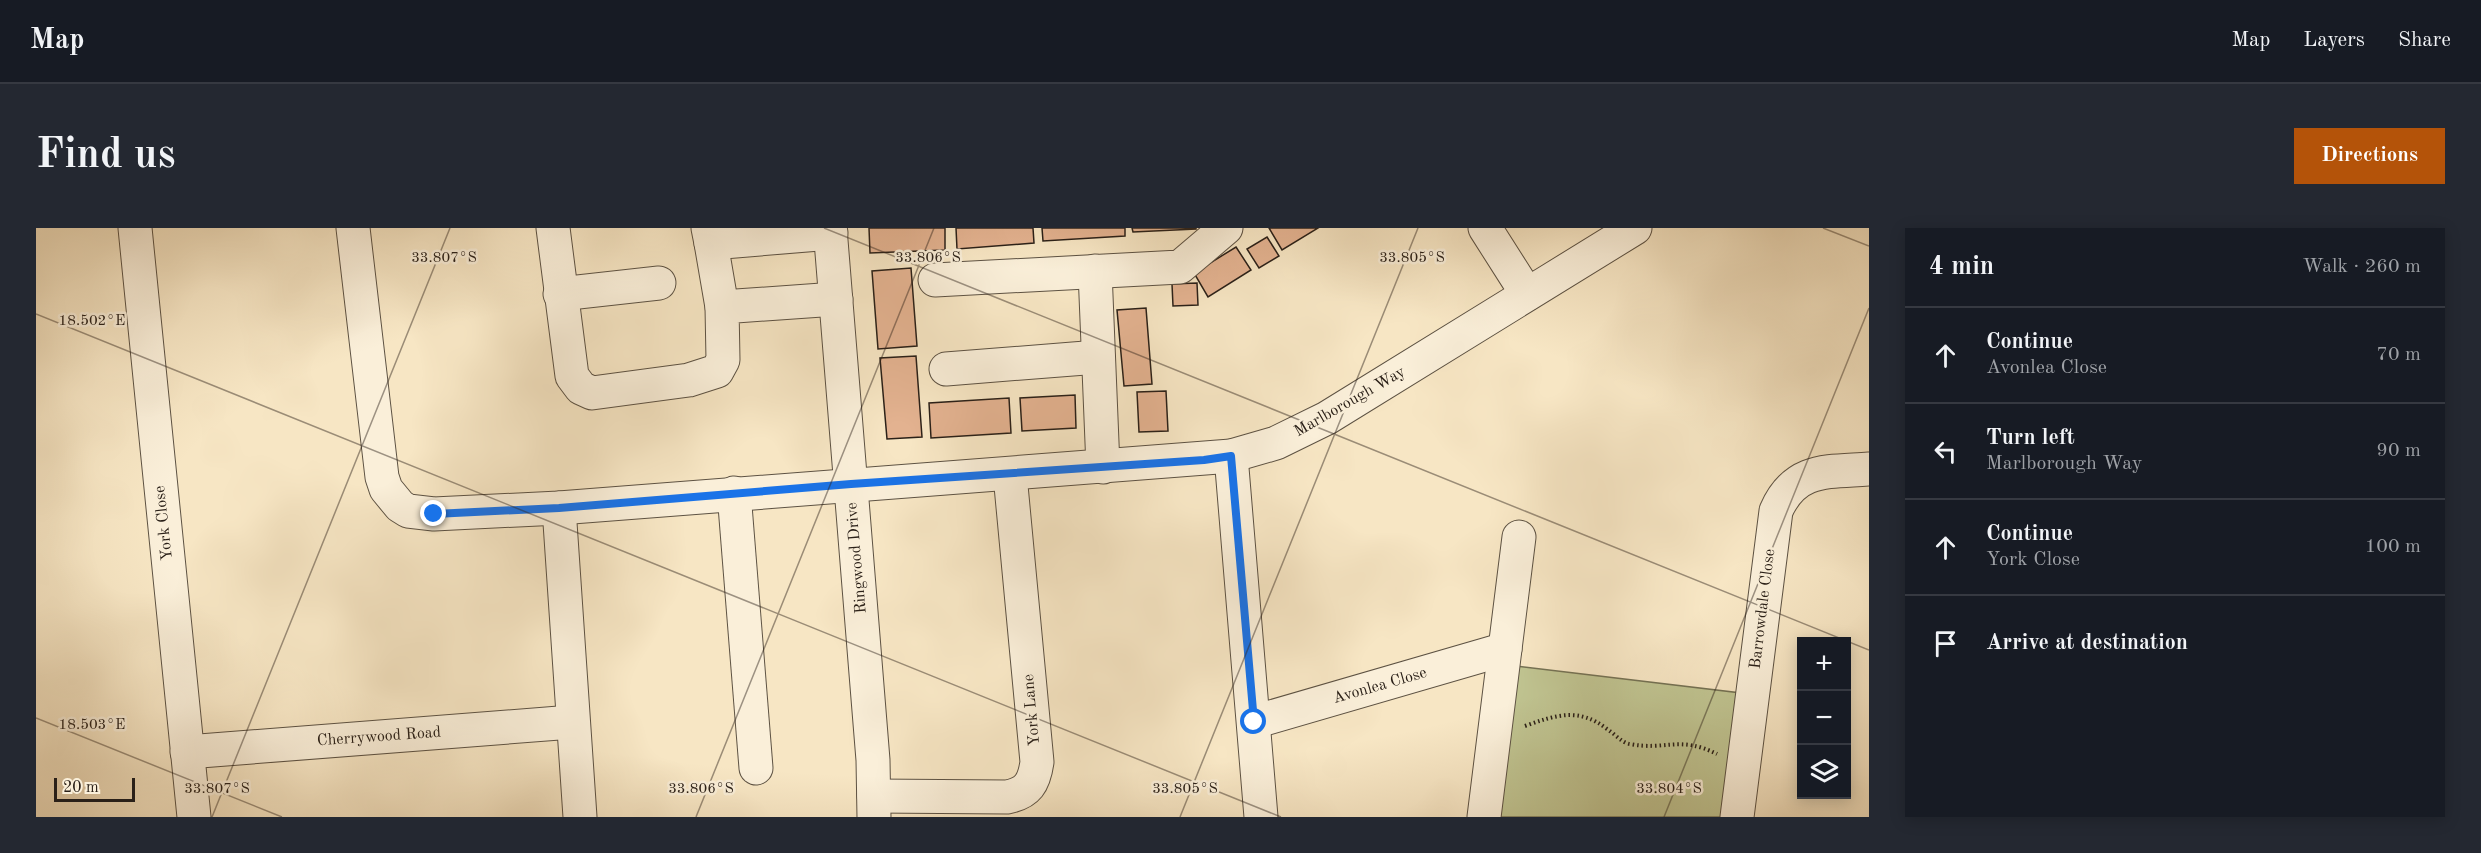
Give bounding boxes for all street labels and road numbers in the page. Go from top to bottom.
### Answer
street label: Marlborough Way [1292,364,1409,440]
street label: York Close [152,485,176,561]
street label: Ringwood Drive [844,502,870,614]
street label: Barrowdale Close [1748,548,1778,670]
street label: Avonlea Close [1331,665,1429,707]
street label: York Lane [1021,673,1043,747]
street label: Cherrywood Road [316,725,442,749]

